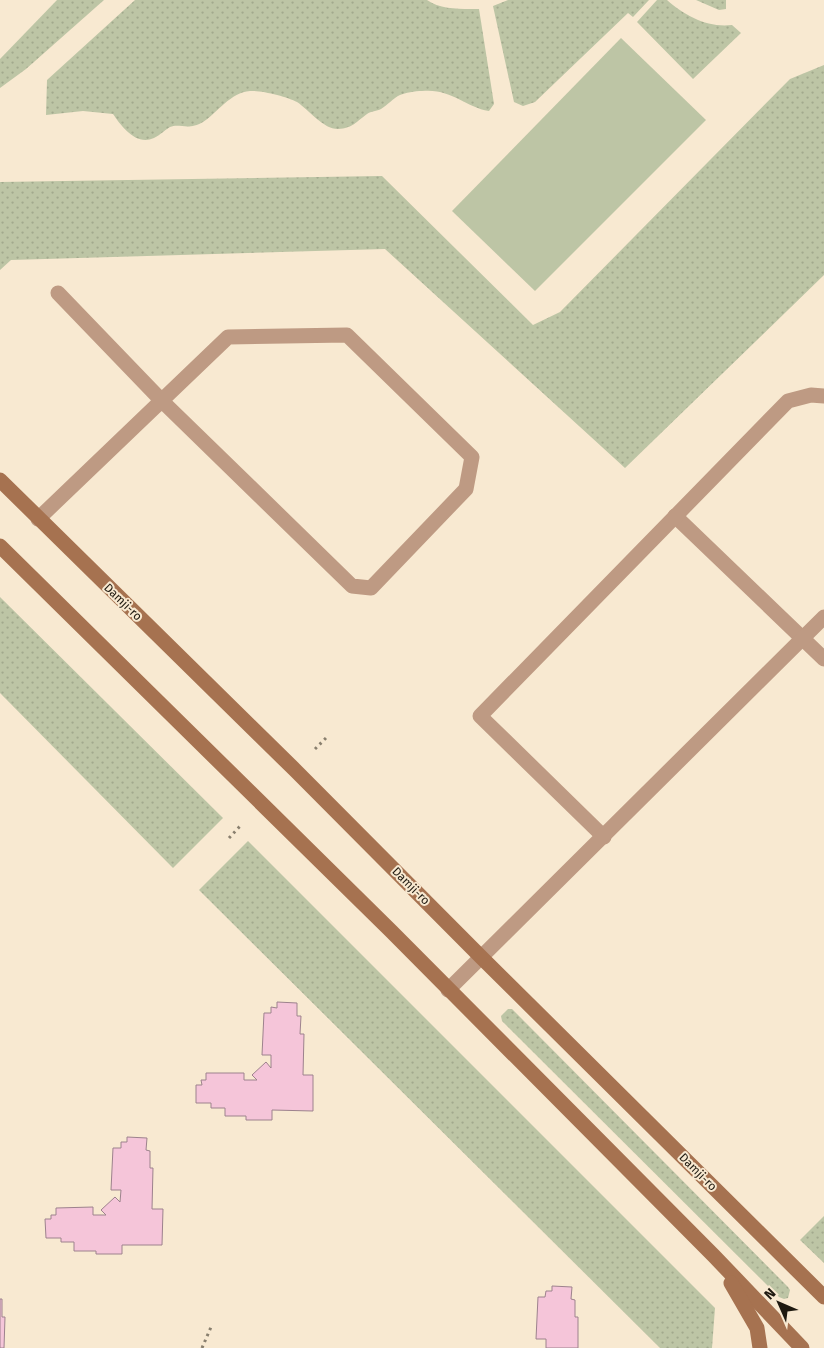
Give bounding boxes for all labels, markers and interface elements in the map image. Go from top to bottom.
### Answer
street label: Damji-ro [101,581,145,623]
street label: Damji-ro [389,864,433,908]
street label: Damji-ro [676,1150,720,1194]
north arrow [754,1278,804,1328]
text: N [761,1285,779,1303]

